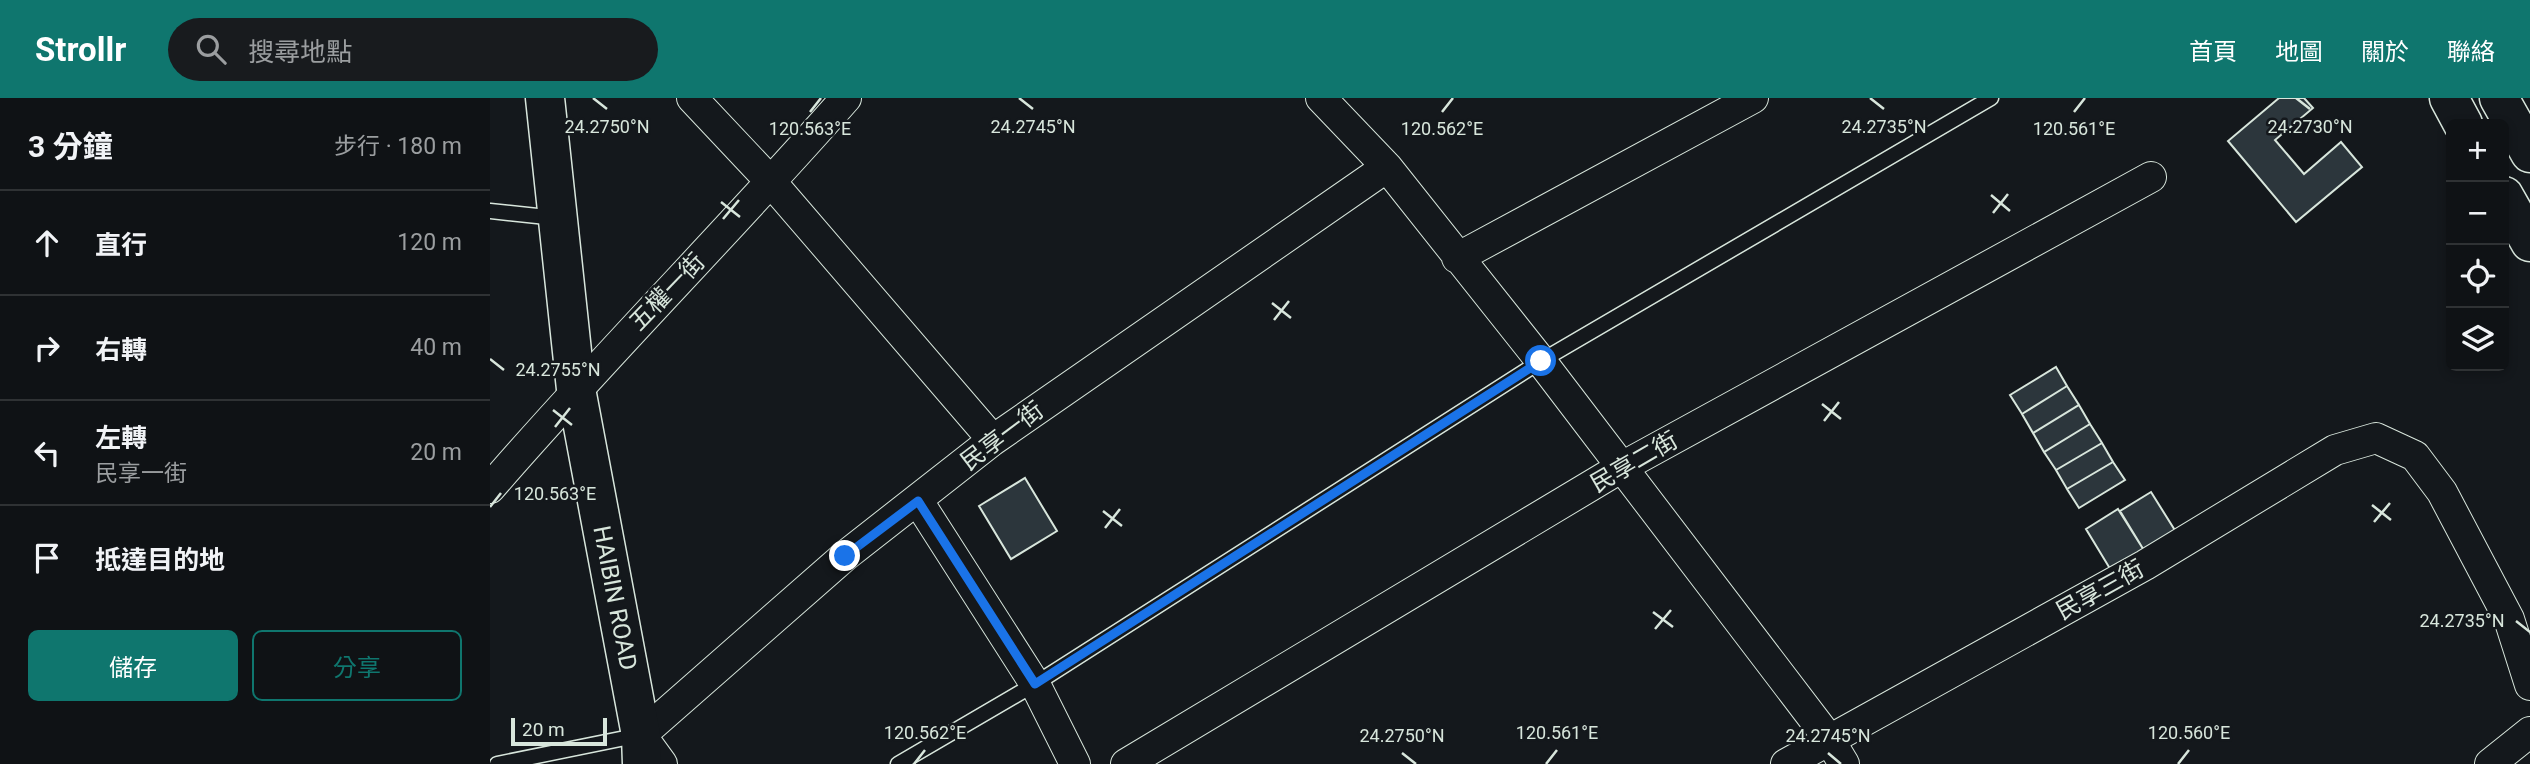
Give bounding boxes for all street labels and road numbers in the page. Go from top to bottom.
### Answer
street label: 五權一街 [624,248,710,336]
street label: 民享一街 [955,396,1049,476]
street label: 民享二街 [1585,426,1683,498]
street label: HAIBIN ROAD [587,523,643,673]
street label: 民享三街 [2051,554,2149,626]

